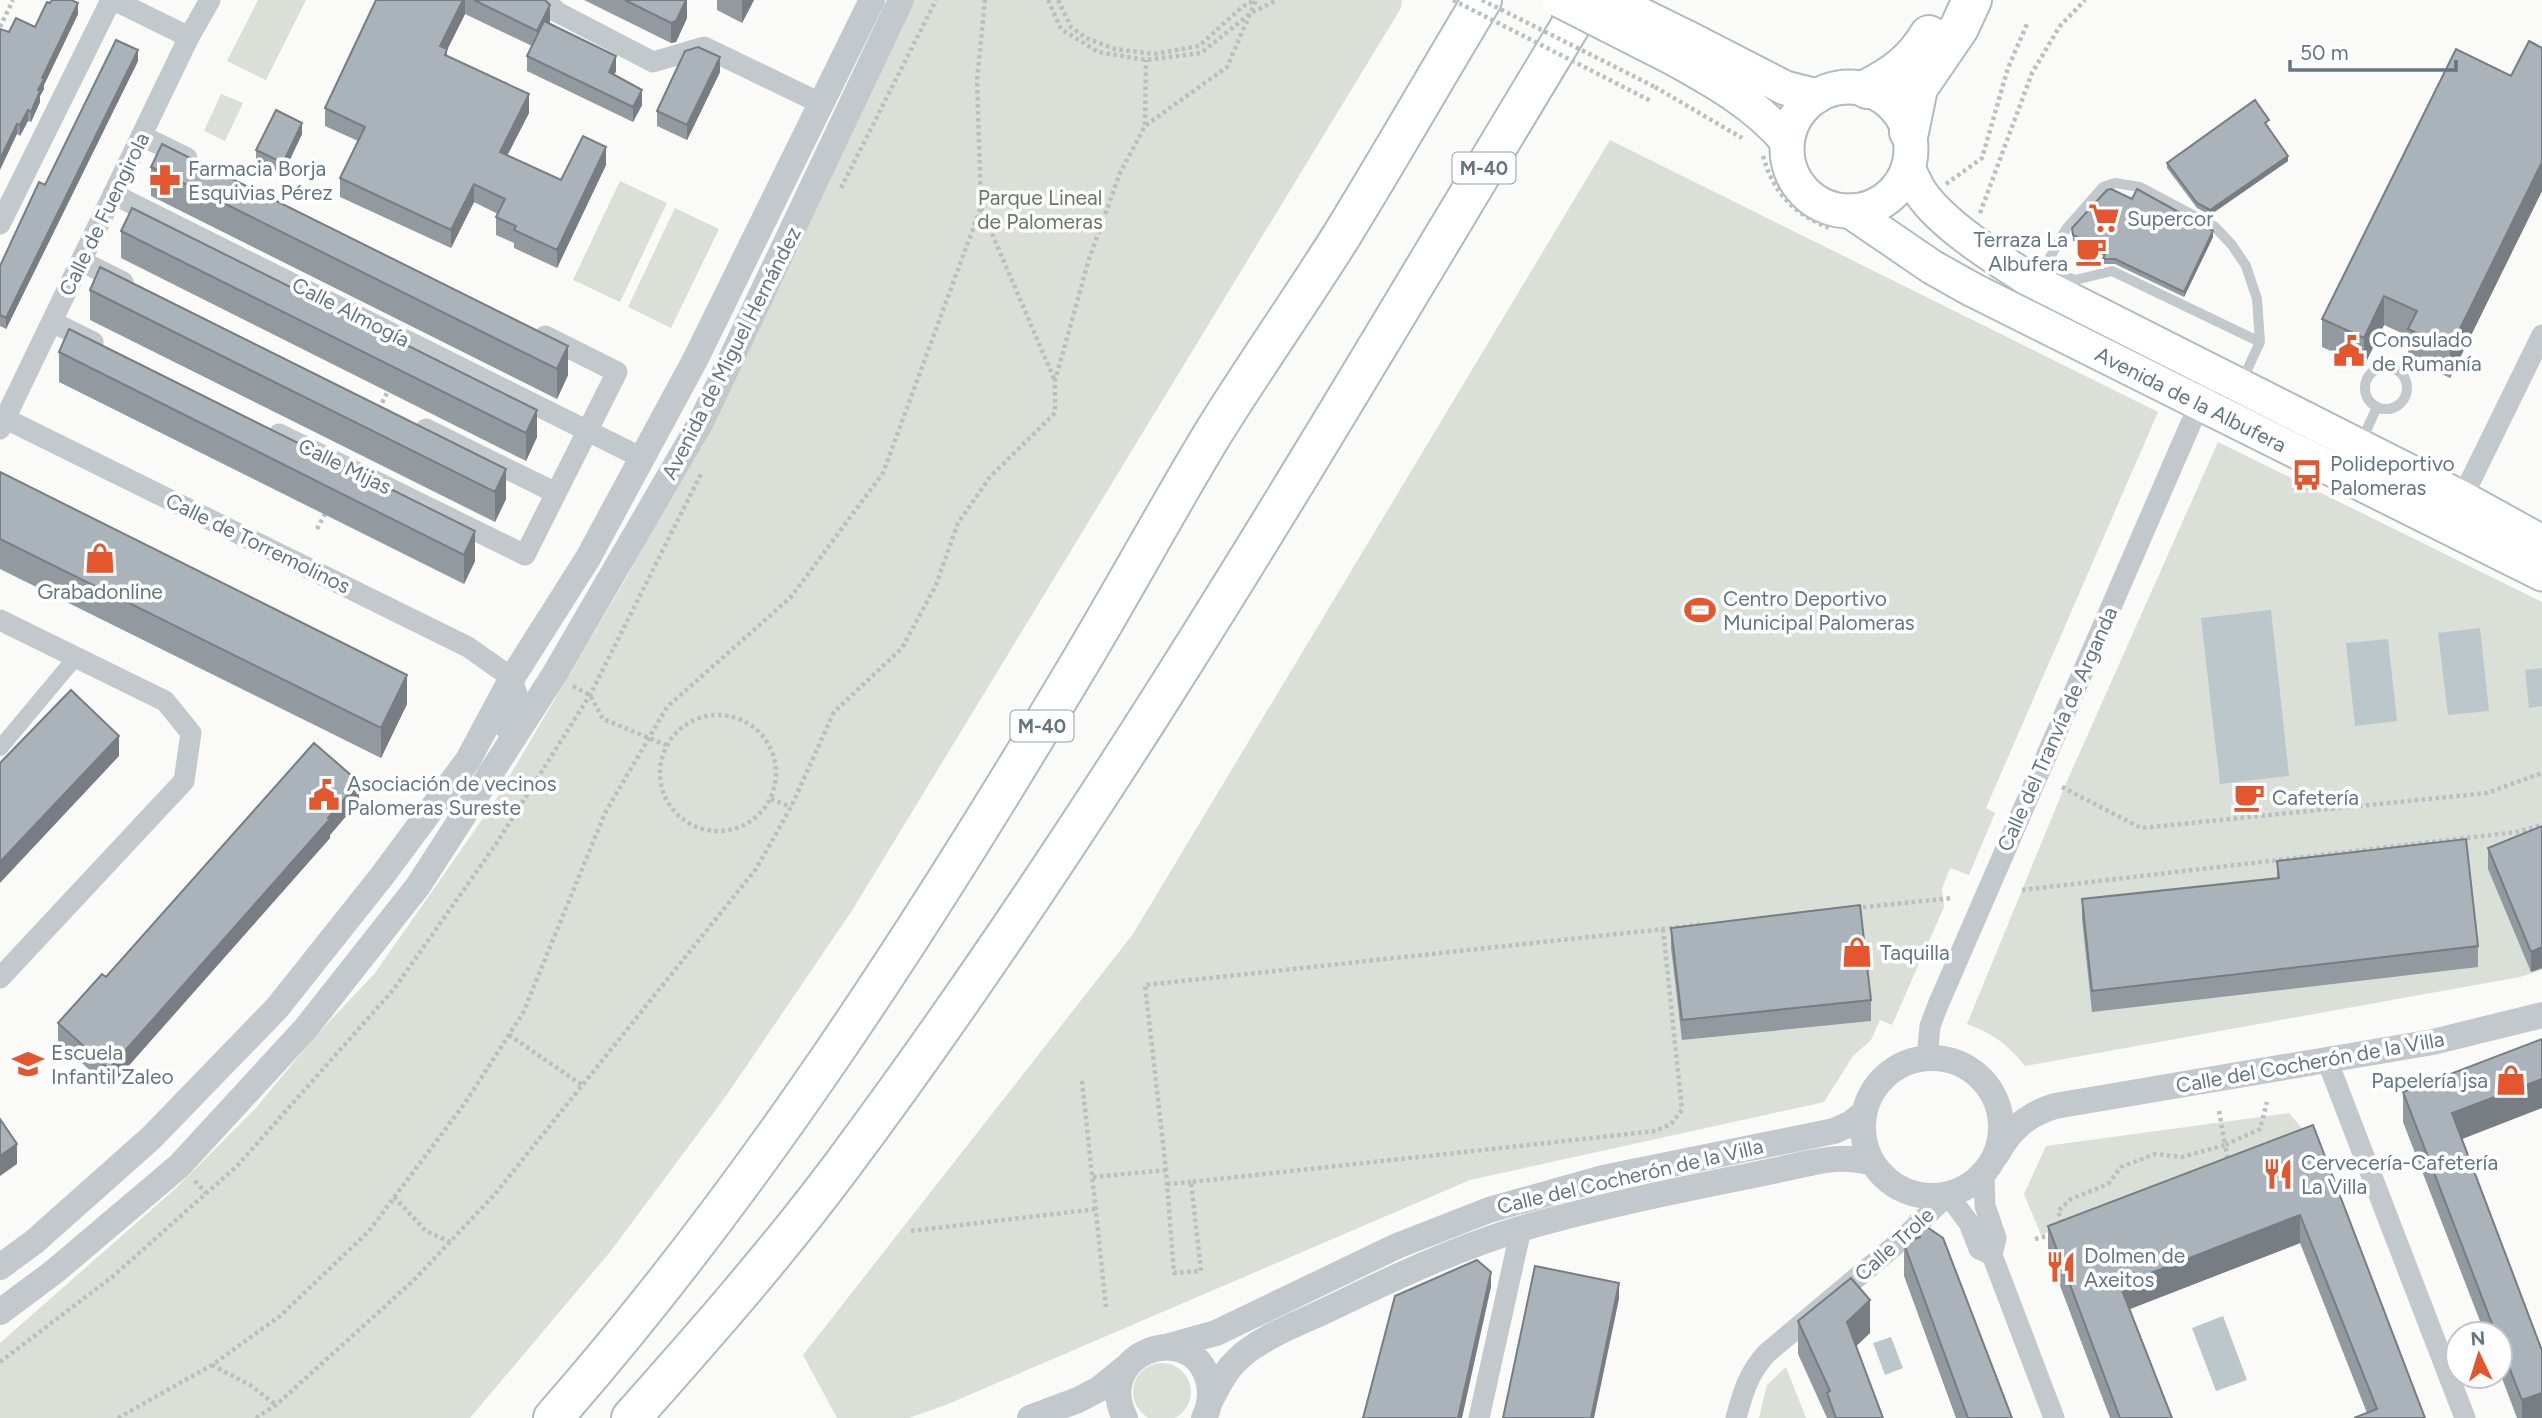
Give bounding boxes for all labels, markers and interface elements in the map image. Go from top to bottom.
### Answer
scale bar [2290,28,2456,72]
text: 50 m [2300,40,2349,65]
street label: Calle de Fuengirola [54,128,154,300]
road number: M-40 [1452,152,1516,184]
place label: Farmacia Borja Esquivias Pérez [188,156,333,205]
pharmacy icon: Farmacia Borja Esquivias Pérez [148,163,182,197]
park label: Parque Lineal de Palomeras [977,185,1103,234]
supermarket icon: Supercor [2087,201,2121,235]
place label: Supercor [2127,206,2213,231]
street label: Avenida de Miguel Hernández [656,222,806,484]
place label: Terraza La Albufera [1973,227,2068,276]
cafe icon: Terraza La Albufera [2074,234,2108,268]
street label: Calle Almogía [288,272,414,352]
place label: Consulado de Rumanía [2372,327,2482,376]
public building icon: Consulado de Rumanía [2332,334,2366,368]
street label: Avenida de la Albufera [2091,341,2291,457]
street label: Calle Mijas [294,433,396,499]
place label: Polideportivo Palomeras [2330,451,2455,500]
bus stop icon: Polideportivo Palomeras [2290,458,2324,492]
street label: Calle de Torremolinos [162,487,354,599]
shop icon: Grabadonline [83,541,117,575]
place label: Grabadonline [37,579,163,604]
place label: Centro Deportivo Municipal Palomeras [1723,586,1915,635]
sports icon: Centro Deportivo Municipal Palomeras [1683,593,1717,627]
street label: Calle del Tranvía de Arganda [1992,603,2122,855]
road number: M-40 [1010,710,1074,741]
place label: Asociación de vecinos Palomeras Sureste [347,771,556,820]
public building icon: Asociación de vecinos Palomeras Sureste [307,778,341,812]
cafe icon: Cafetería [2232,780,2266,814]
place label: Cafetería [2272,785,2359,810]
shop icon: Taquilla [1840,935,1874,969]
place label: Taquilla [1880,940,1950,965]
street label: Calle del Cocherón de la Villa [2174,1026,2446,1098]
place label: Escuela Infantil Zaleo [51,1040,174,1089]
school or university icon: Escuela Infantil Zaleo [11,1047,45,1081]
shop icon: Papelería jsa [2494,1063,2528,1097]
place label: Papelería jsa [2371,1068,2488,1093]
street label: Calle del Cocherón de la Villa [1495,1133,1765,1219]
place label: Cervecería-Cafetería La Villa [2301,1150,2498,1199]
restaurant icon: Cervecería-Cafetería La Villa [2261,1157,2295,1191]
street label: Calle Trole [1849,1202,1939,1286]
place label: Dolmen de Axeitos [2084,1243,2185,1292]
restaurant icon: Dolmen de Axeitos [2044,1250,2078,1284]
north arrow [2444,1320,2514,1390]
text: N [2470,1327,2486,1351]

